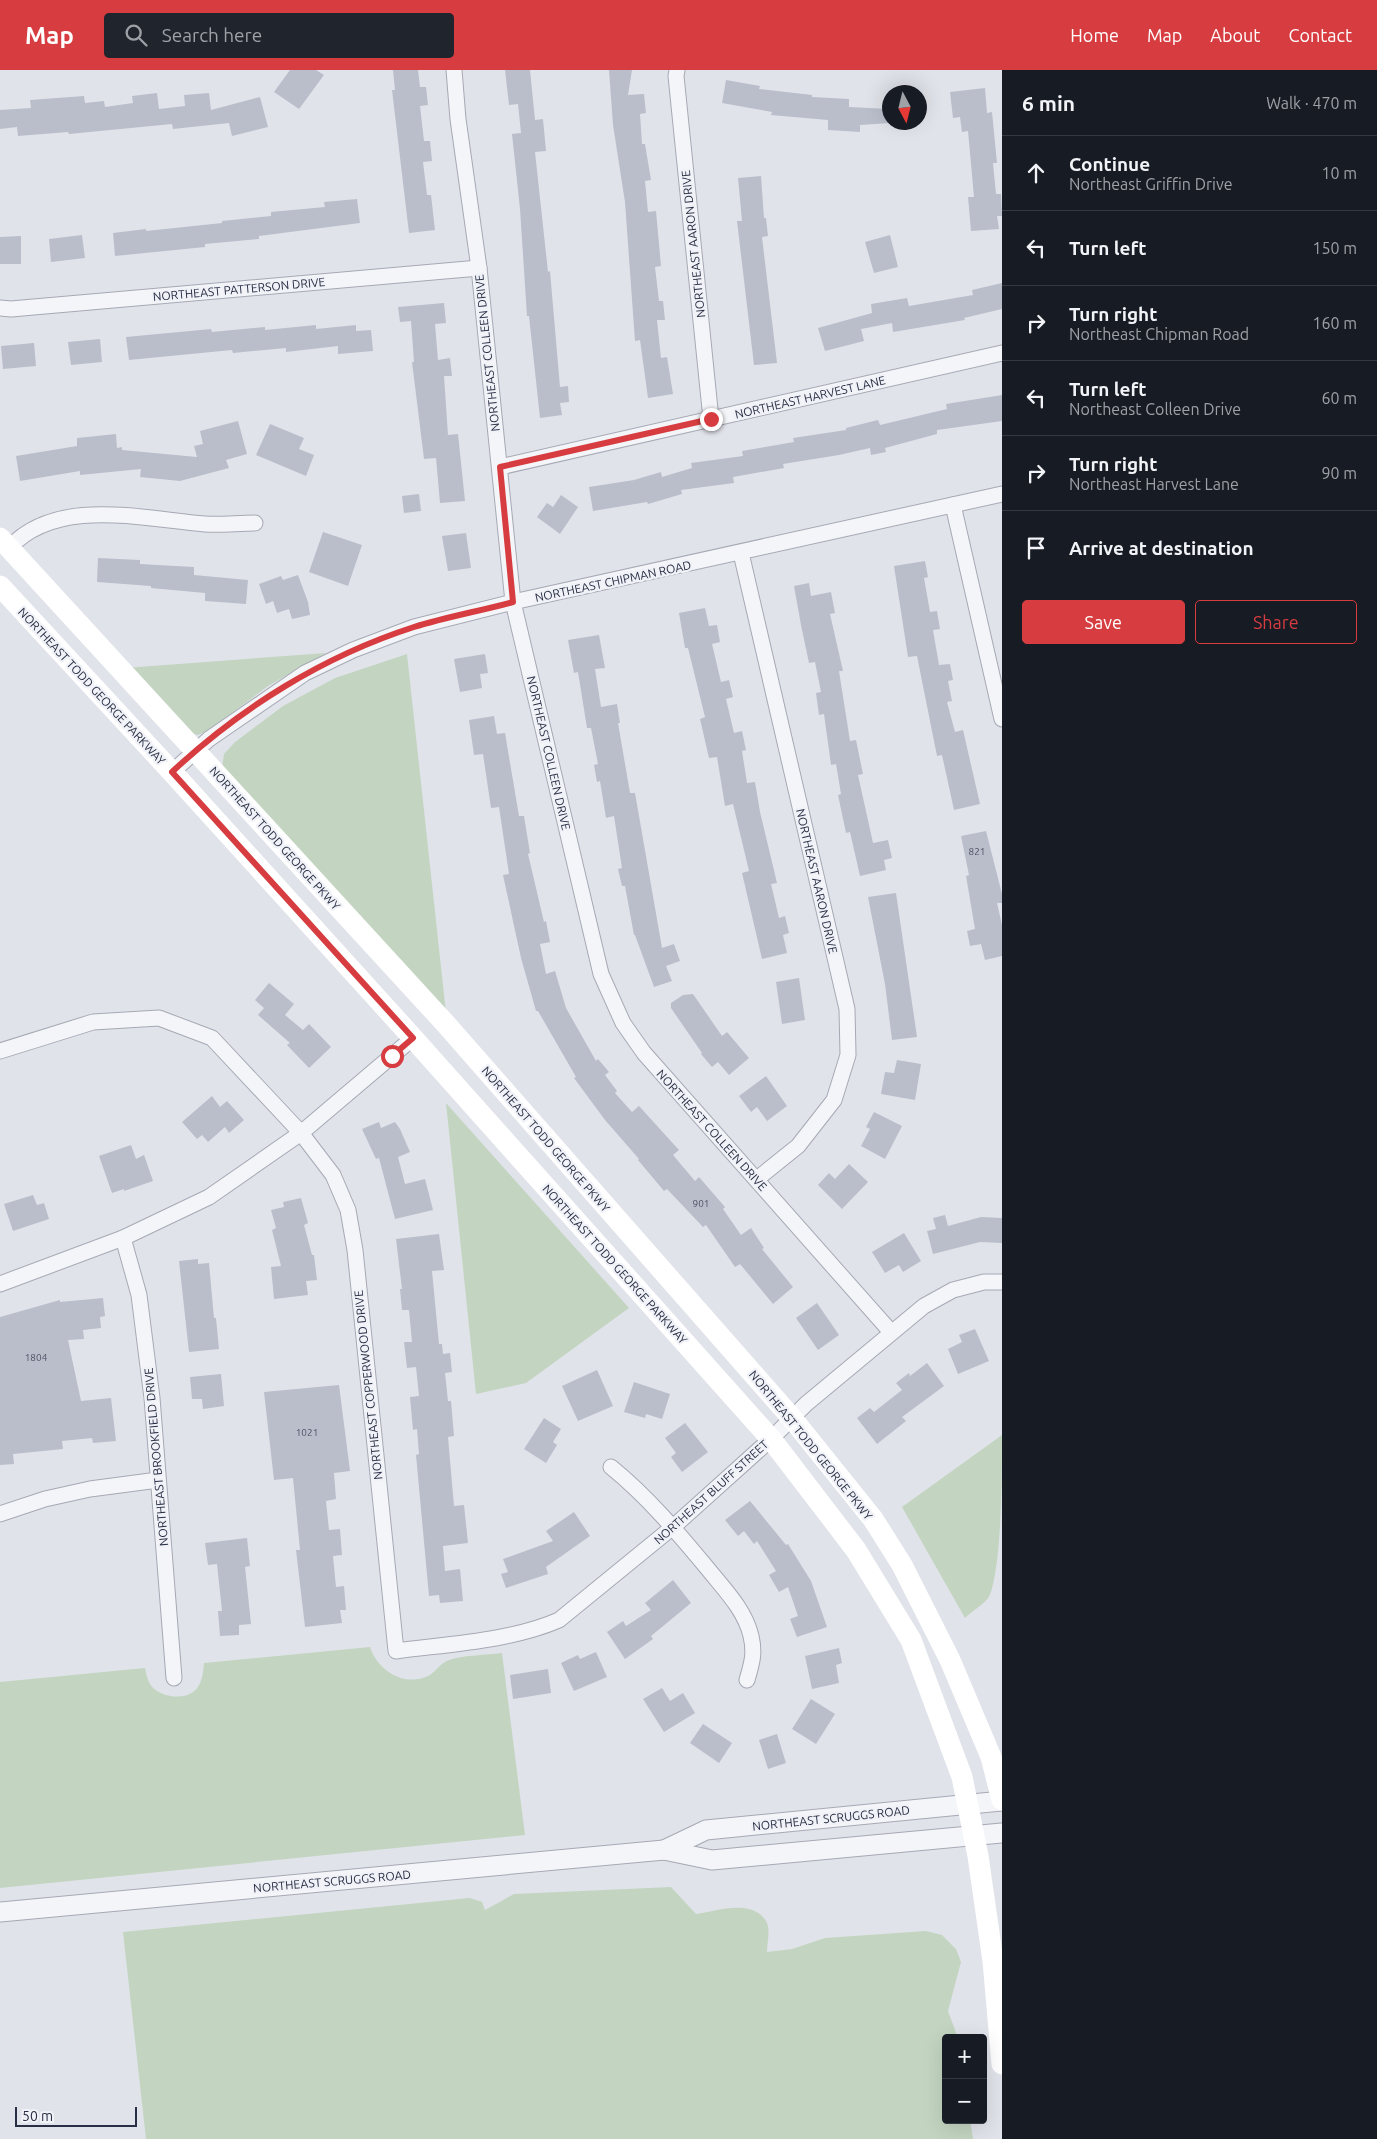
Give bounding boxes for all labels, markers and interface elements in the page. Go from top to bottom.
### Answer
search box [104,13,454,58]
icon: search [122,21,150,49]
text: Map [25,22,74,49]
text: Search here [162,24,262,46]
text: Home [1070,25,1119,45]
text: Map [1147,25,1182,45]
text: About [1210,25,1260,45]
text: Contact [1288,25,1352,45]
north arrow [882,85,927,130]
text: 6 min [1022,91,1075,115]
text: Walk · 470 m [1266,94,1357,112]
text: Continue [1069,153,1150,175]
icon: ahead [1022,159,1050,187]
text: 10 m [1321,164,1357,182]
street label: NORTHEAST AARON DRIVE [679,169,707,318]
text: Northeast Griffin Drive [1069,175,1233,193]
icon: left [1022,234,1050,262]
text: Turn left [1069,237,1147,259]
text: 150 m [1312,239,1357,257]
street label: NORTHEAST COLLEEN DRIVE [472,274,502,432]
street label: NORTHEAST PATTERSON DRIVE [152,275,326,303]
text: Turn right [1069,303,1157,325]
icon: right [1022,309,1050,337]
text: 160 m [1312,314,1357,332]
text: Northeast Chipman Road [1069,325,1249,343]
street label: NORTHEAST HARVEST LANE [733,373,887,421]
text: Turn left [1069,378,1147,400]
icon: left [1022,384,1050,412]
text: 60 m [1321,389,1357,407]
text: Northeast Colleen Drive [1069,400,1241,418]
route end [700,408,723,431]
text: Turn right [1069,453,1157,475]
icon: right [1022,459,1050,487]
text: 90 m [1321,464,1357,482]
text: Northeast Harvest Lane [1069,475,1239,493]
icon: arrive [1022,534,1050,562]
text: Arrive at destination [1069,537,1254,559]
street label: NORTHEAST CHIPMAN ROAD [534,558,692,604]
button: Save [1022,600,1185,644]
button: Share [1195,600,1357,644]
street label: NORTHEAST TODD GEORGE PARKWAY [16,605,168,767]
street label: NORTHEAST COLLEEN DRIVE [525,675,573,832]
street label: NORTHEAST TODD GEORGE PKWY [207,764,343,912]
street label: NORTHEAST AARON DRIVE [794,807,840,955]
house number: 821 [969,846,985,857]
route start [381,1045,404,1068]
street label: NORTHEAST TODD GEORGE PKWY [479,1064,613,1214]
street label: NORTHEAST COLLEEN DRIVE [654,1067,770,1193]
street label: NORTHEAST TODD GEORGE PARKWAY [540,1182,690,1346]
house number: 901 [693,1198,709,1209]
street label: NORTHEAST COPPERWOOD DRIVE [352,1289,384,1480]
house number: 1804 [25,1352,48,1363]
street label: NORTHEAST BROOKFIELD DRIVE [142,1367,170,1547]
street label: NORTHEAST TODD GEORGE PKWY [747,1368,875,1522]
house number: 1021 [296,1427,318,1438]
street label: NORTHEAST BLUFF STREET [651,1437,771,1547]
street label: NORTHEAST SCRUGGS ROAD [752,1803,910,1833]
street label: NORTHEAST SCRUGGS ROAD [253,1868,411,1894]
map controls [942,2034,987,2124]
button: + [942,2034,987,2079]
button: − [942,2079,987,2124]
scale bar [15,2104,138,2127]
text: 50 m [22,2108,53,2124]

